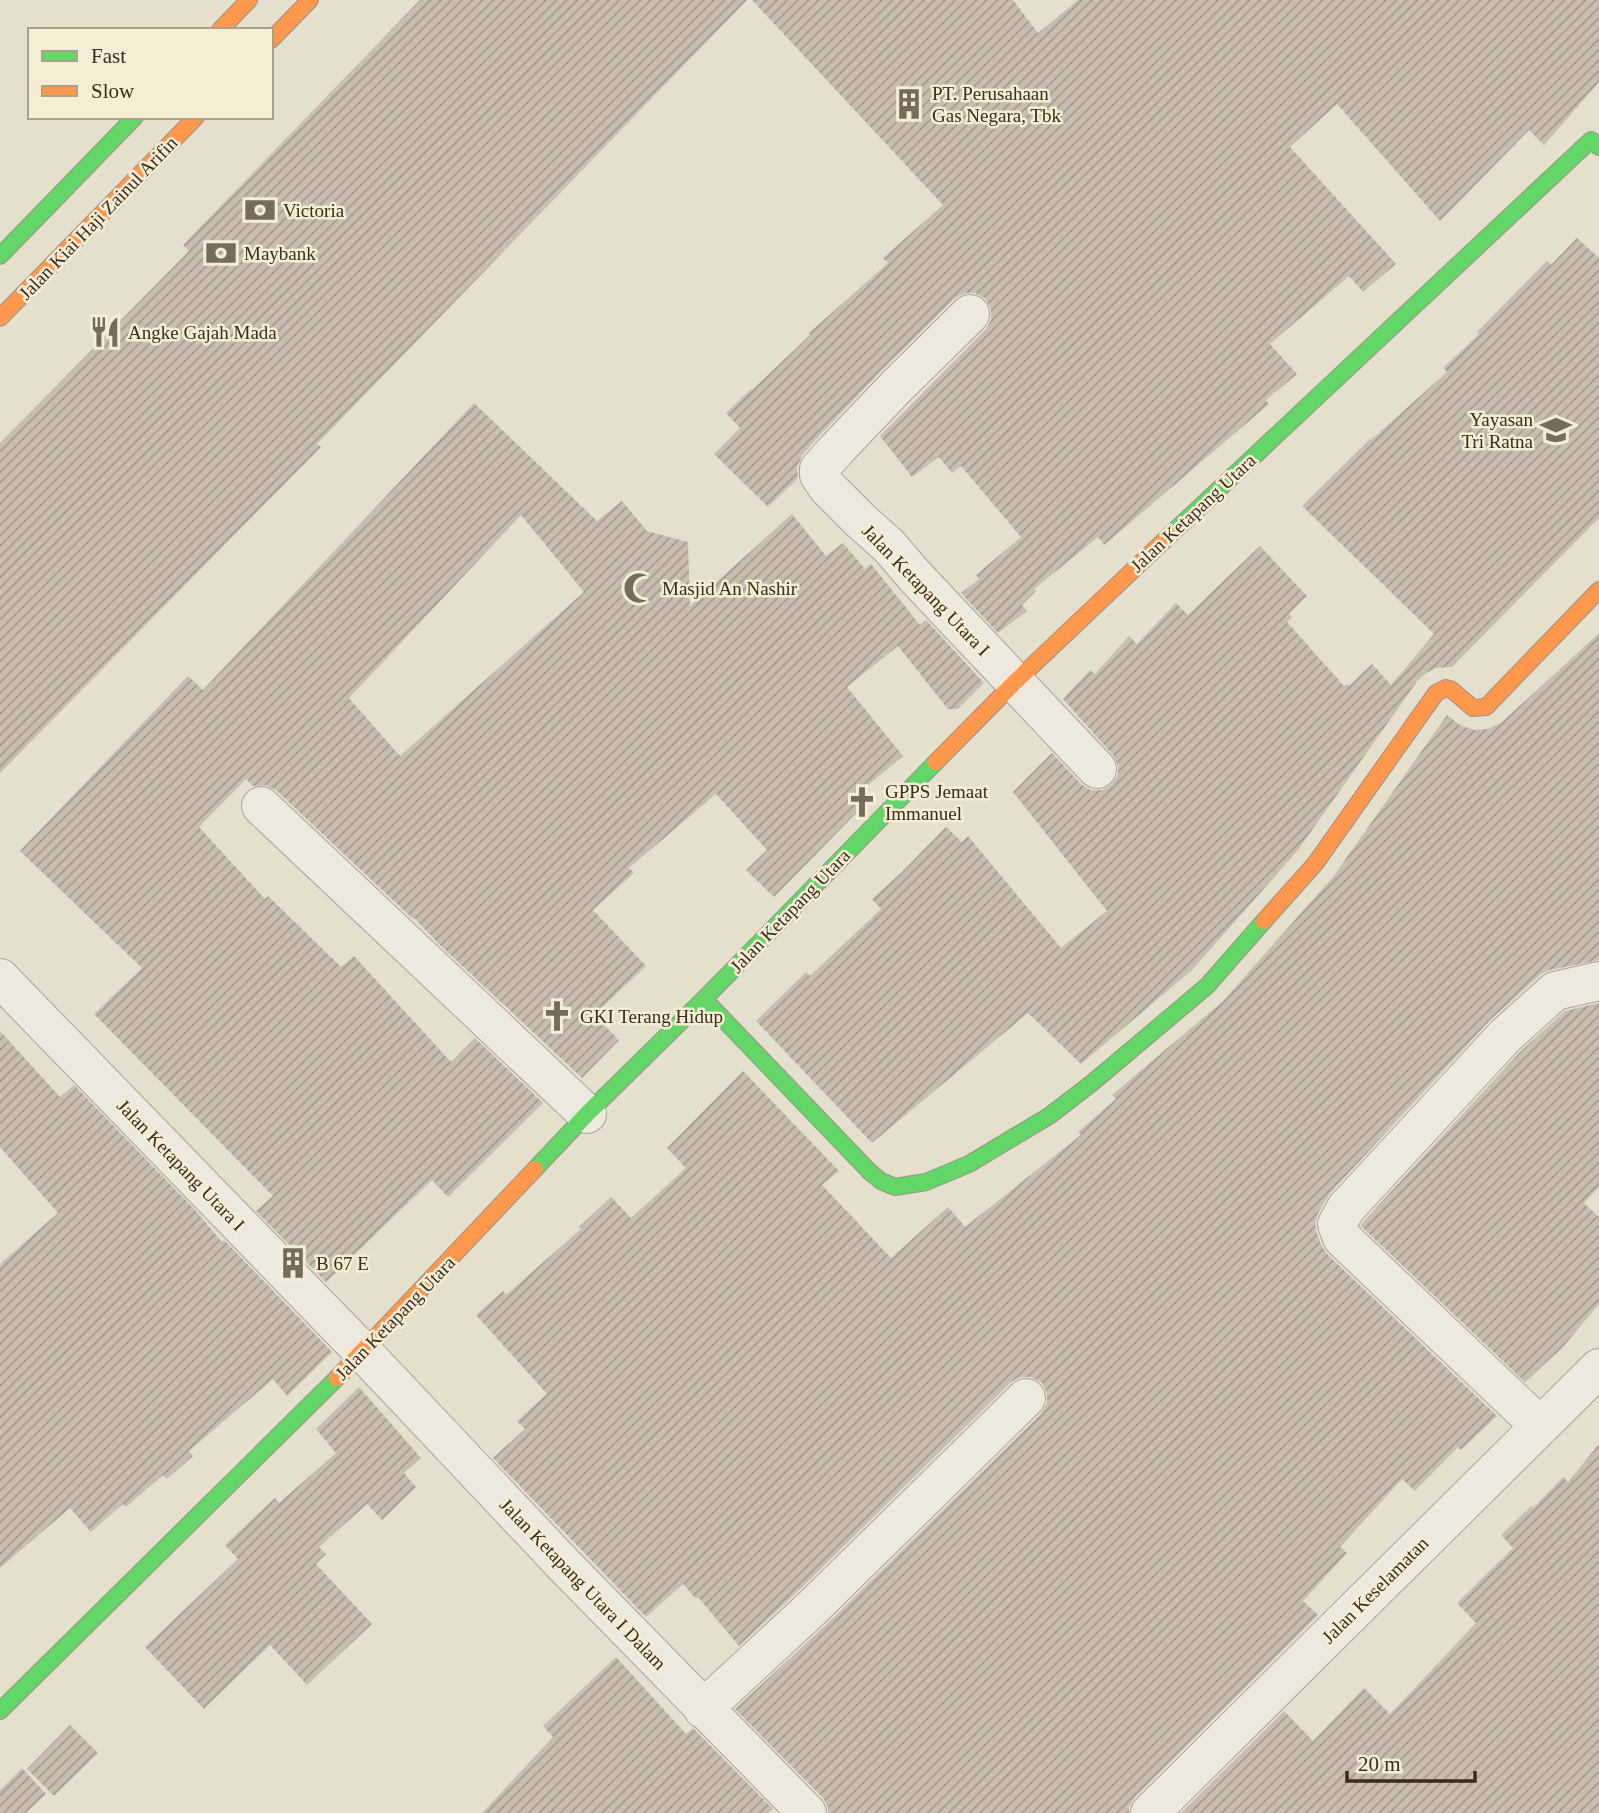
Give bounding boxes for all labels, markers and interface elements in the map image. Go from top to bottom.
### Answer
legend [28,28,273,119]
text: Fast [91,44,126,68]
text: Slow [91,79,135,103]
place label: PT. Perusahaan Gas Negara, Tbk [932,83,1061,126]
building icon: PT. Perusahaan Gas Negara, Tbk [892,87,926,121]
street label: Jalan Kiai Haji Zainul Arifin [15,132,182,304]
bank icon: Victoria [243,193,277,227]
place label: Victoria [283,200,345,221]
bank icon: Maybank [204,236,238,270]
place label: Maybank [244,243,316,264]
restaurant icon: Angke Gajah Mada [88,315,122,349]
place label: Angke Gajah Mada [128,322,277,343]
place label: Yayasan Tri Ratna [1461,409,1534,452]
school or university icon: Yayasan Tri Ratna [1539,413,1573,447]
street label: Jalan Ketapang Utara [1126,449,1260,576]
street label: Jalan Ketapang Utara I [858,520,994,660]
mosque icon: Masjid An Nashir [622,571,656,605]
place label: Masjid An Nashir [662,578,798,599]
place label: GPPS Jemaat Immanuel [885,781,989,824]
church icon: GPPS Jemaat Immanuel [845,785,879,819]
street label: Jalan Ketapang Utara [726,844,855,977]
church icon: GKI Terang Hidup [540,999,574,1033]
place label: GKI Terang Hidup [580,1006,723,1027]
street label: Jalan Ketapang Utara I [113,1095,249,1235]
building icon: B 67 E [276,1246,310,1280]
street label: Jalan Ketapang Utara [331,1251,460,1384]
place label: B 67 E [316,1253,369,1274]
street label: Jalan Ketapang Utara I Dalam [496,1494,671,1674]
street label: Jalan Keselamatan [1317,1532,1433,1648]
scale bar [1347,1740,1475,1784]
text: 20 m [1358,1752,1401,1776]

